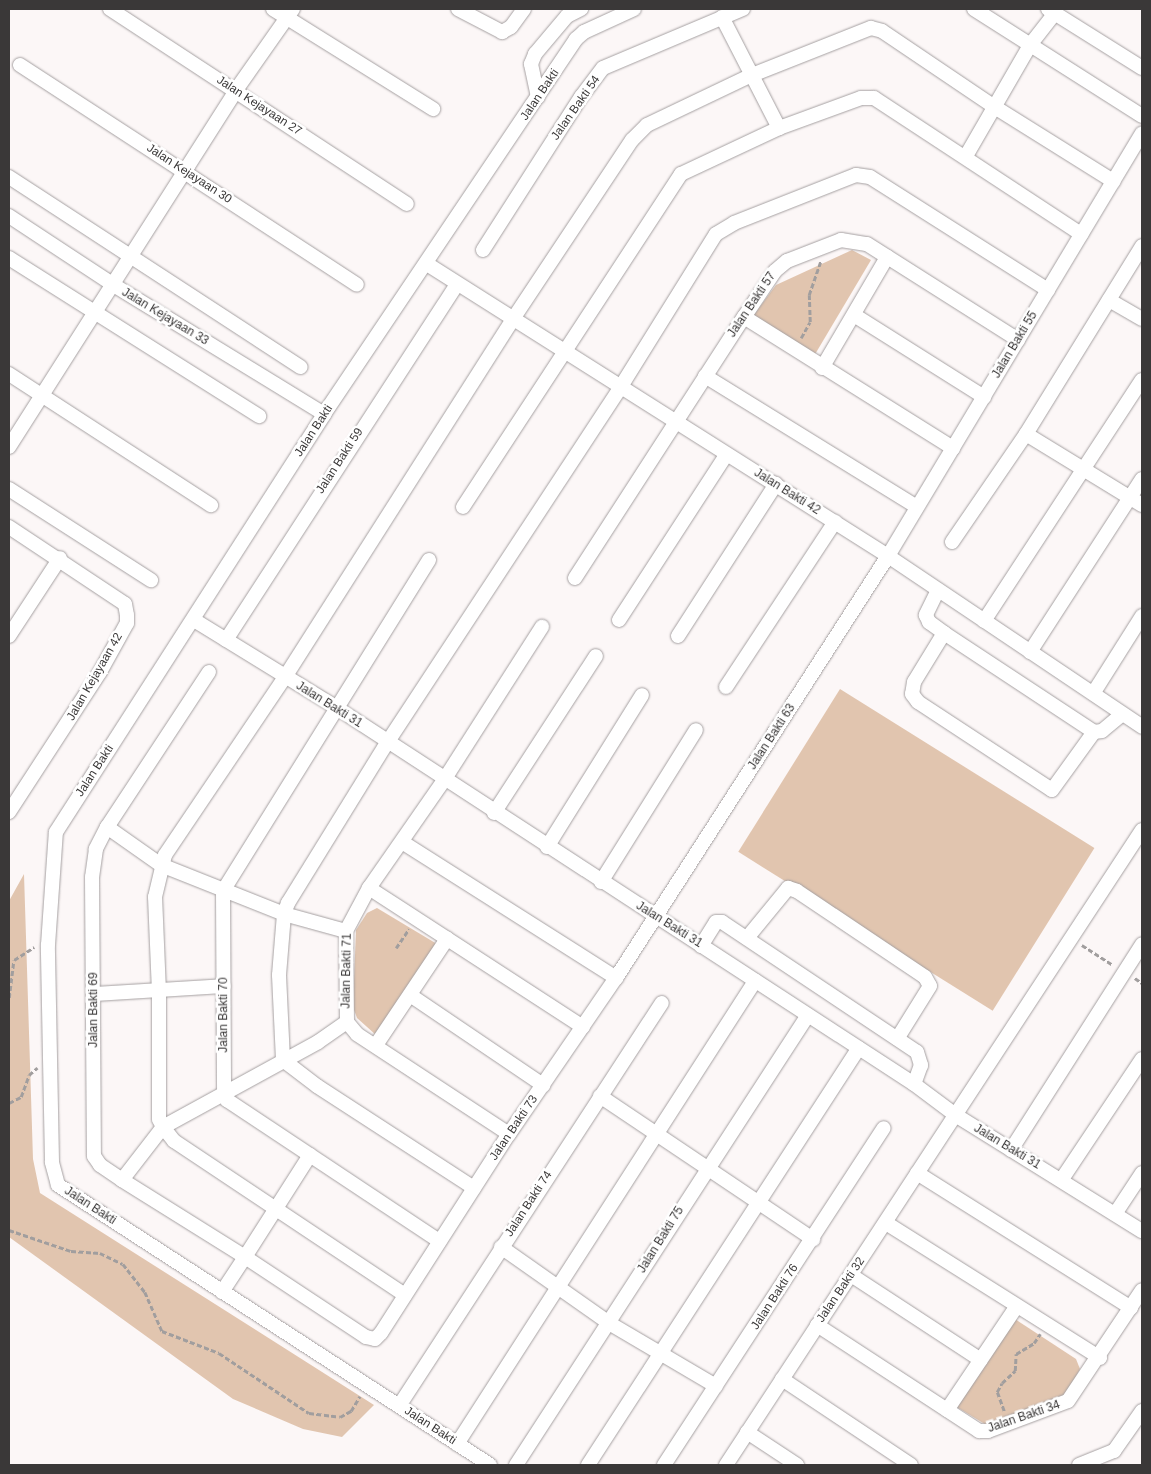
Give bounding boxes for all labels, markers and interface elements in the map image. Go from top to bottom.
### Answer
street label: Jalan Bakti [518,67,562,123]
street label: Jalan Kejayaan 27 [214,73,304,139]
street label: Jalan Bakti 54 [548,73,604,143]
street label: Jalan Kejayaan 30 [144,141,234,207]
street label: Jalan Bakti 57 [725,270,779,340]
street label: Jalan Kejayaan 33 [119,285,211,349]
street label: Jalan Bakti 55 [989,309,1041,381]
street label: Jalan Bakti [292,402,336,460]
street label: Jalan Bakti 59 [313,425,367,497]
street label: Jalan Bakti 42 [751,466,823,518]
street label: Jalan Kejayaan 42 [64,631,126,723]
street label: Jalan Bakti 31 [293,679,365,731]
street label: Jalan Bakti 63 [745,701,799,773]
street label: Jalan Bakti [73,742,117,800]
street label: Jalan Bakti 31 [633,899,705,951]
street label: Jalan Bakti 71 [339,933,355,1009]
street label: Jalan Bakti 69 [87,972,101,1048]
street label: Jalan Bakti 70 [217,977,231,1053]
street label: Jalan Bakti 73 [487,1093,541,1163]
street label: Jalan Bakti 31 [971,1121,1043,1173]
street label: Jalan Bakti 74 [502,1168,556,1240]
street label: Jalan Bakti [61,1184,119,1228]
street label: Jalan Bakti 75 [635,1204,687,1276]
street label: Jalan Bakti 32 [814,1255,868,1325]
street label: Jalan Bakti 76 [748,1261,802,1333]
street label: Jalan Bakti 34 [986,1398,1062,1436]
street label: Jalan Bakti [401,1404,459,1448]

